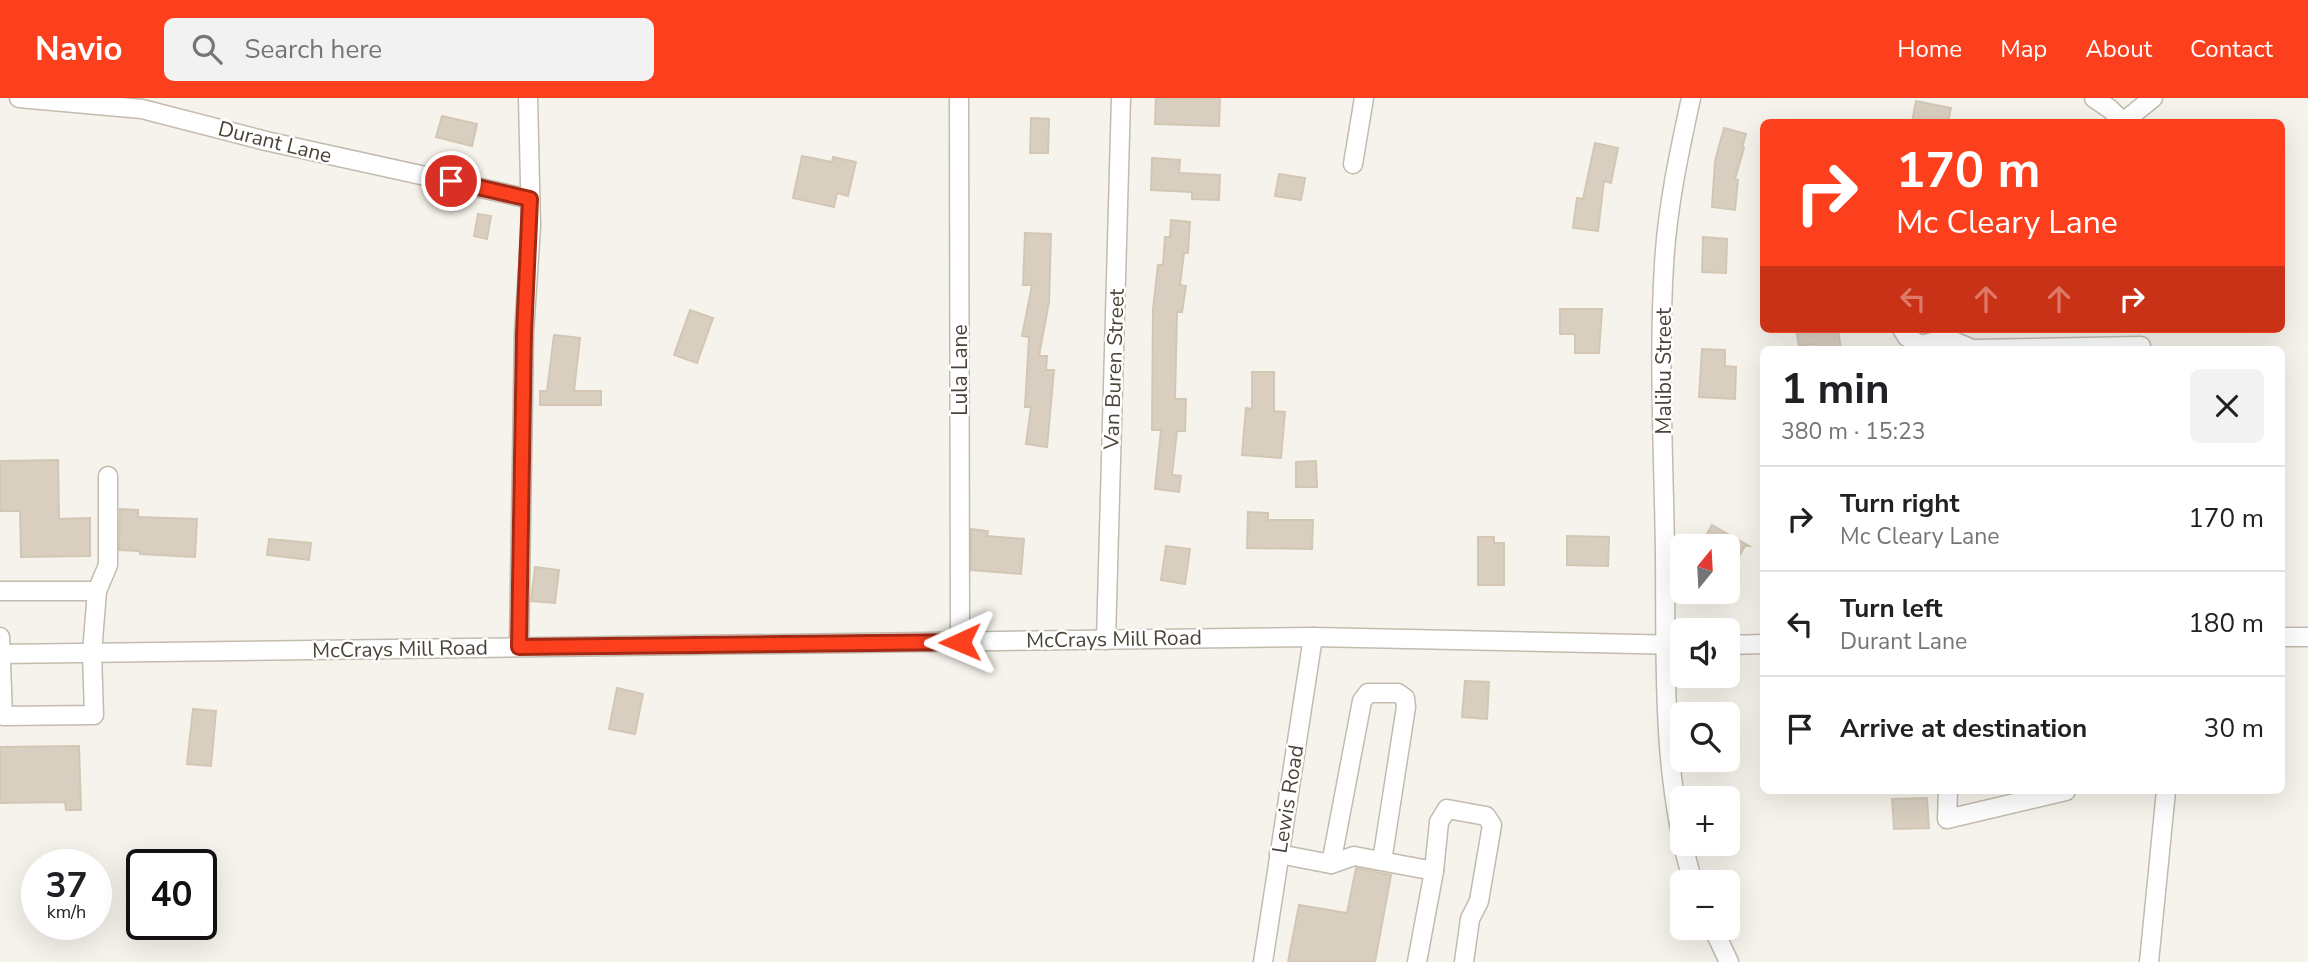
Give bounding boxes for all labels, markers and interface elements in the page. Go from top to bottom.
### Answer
search box [164,18,654,81]
text: Navio [35,27,122,72]
icon: search [188,30,226,68]
text: Search here [244,32,382,67]
text: Home [1897,33,1962,65]
text: Map [2000,33,2047,65]
text: About [2085,33,2152,65]
text: Contact [2190,33,2273,65]
street label: Durant Lane [215,114,335,170]
text: 170 m [1896,137,2040,204]
icon: right [1781,147,1872,238]
pin [421,151,481,211]
icon: arrive [432,162,470,200]
text: Mc Cleary Lane [1896,201,2118,244]
icon: left [1894,280,1932,318]
icon: ahead [1967,280,2005,318]
icon: ahead [2040,280,2078,318]
icon: right [2113,280,2151,318]
street label: Van Buren Street [1097,287,1131,451]
street label: Malibu Street [1650,307,1678,434]
street label: Lula Lane [946,324,974,416]
text: 1 min [1781,361,1890,418]
button: close [2190,369,2264,443]
text: 380 m · 15:23 [1781,416,1926,447]
text: Turn right [1840,486,1959,521]
icon: right [1781,500,1819,538]
text: 170 m [2188,501,2264,536]
text: Mc Cleary Lane [1840,521,1999,552]
north arrow [1670,534,1740,604]
map controls [1670,534,1740,940]
text: Turn left [1840,591,1943,626]
position arrow [923,605,997,679]
icon: left [1781,605,1819,643]
text: 180 m [2188,606,2264,641]
button: sound [1670,618,1740,688]
street label: McCrays Mill Road [1026,623,1202,655]
text: Durant Lane [1840,626,1967,657]
street label: McCrays Mill Road [312,633,488,665]
button: search [1670,702,1740,772]
icon: arrive [1781,710,1819,748]
text: Arrive at destination [1840,711,2087,746]
text: 30 m [2204,711,2264,746]
street label: Lewis Road [1266,743,1310,855]
button: + [1670,786,1740,856]
speed limit sign: 40 [126,849,217,940]
text: 37 [45,862,88,909]
button: − [1670,870,1740,940]
text: km/h [47,900,86,924]

